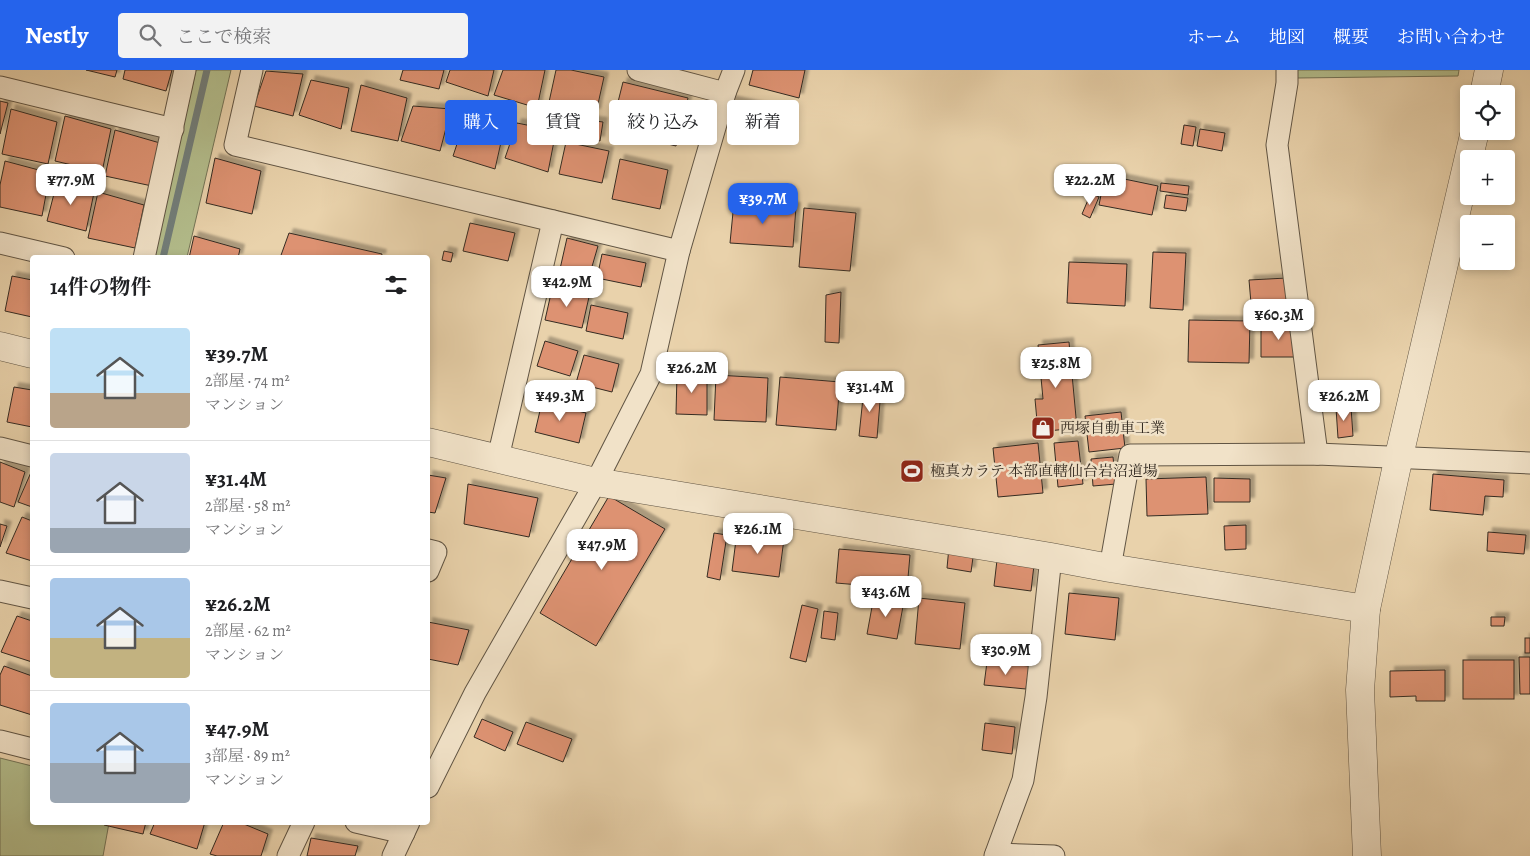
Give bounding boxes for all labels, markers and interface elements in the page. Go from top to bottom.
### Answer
search box [118,13,468,58]
text: Nestly [25,19,88,51]
icon: search [136,21,164,49]
text: ここで検索 [176,24,271,50]
text: ホーム [1187,25,1241,49]
text: 地図 [1269,25,1305,49]
text: 概要 [1333,25,1369,49]
text: お問い合わせ [1397,25,1505,49]
map controls [1460,85,1515,270]
button: locate [1460,85,1515,140]
chip: 購入 [445,100,517,145]
chip: 賃貸 [527,100,599,145]
chip: 絞り込み [609,100,717,145]
chip: 新着 [727,100,799,145]
button: + [1460,150,1515,205]
pin: ¥77.9M [30,164,112,206]
pin: ¥22.2M [1049,164,1131,206]
text: ¥77.9M [47,169,95,191]
text: ¥22.2M [1065,169,1115,191]
pin: ¥39.7M [722,182,804,225]
text: ¥39.7M [739,188,787,210]
button: − [1460,215,1515,270]
pin: ¥42.9M [526,266,608,308]
icon: filters [382,271,410,299]
text: ¥42.9M [542,271,592,293]
text: 14件の物件 [50,273,151,301]
pin: ¥60.3M [1238,298,1320,341]
text: ¥60.3M [1254,304,1304,326]
text: ¥39.7M [205,340,268,368]
pin: ¥25.8M [1015,346,1097,389]
icon: home [90,348,150,408]
pin: ¥26.2M [651,352,733,394]
text: ¥25.8M [1031,352,1081,374]
text: ¥26.2M [667,357,717,379]
text: 2部屋 · 74 m² [205,370,290,392]
pin: ¥31.4M [829,370,911,413]
text: ¥31.4M [846,376,894,398]
pin: ¥49.3M [519,380,601,422]
pin: ¥26.2M [1303,380,1385,422]
text: ¥49.3M [536,385,584,407]
text: ¥26.2M [1319,385,1369,407]
text: マンション [205,394,284,416]
shop icon: 西塚自動車工業 [1030,415,1056,441]
place label: 西塚自動車工業 [1060,418,1165,438]
sports icon: 極真カラテ 本部直轄仙台岩沼道場 [899,458,925,484]
place label: 極真カラテ 本部直轄仙台岩沼道場 [930,461,1158,481]
text: ¥31.4M [205,465,267,493]
icon: home [90,473,150,533]
text: 2部屋 · 58 m² [205,495,291,517]
pin: ¥26.1M [717,512,799,555]
text: ¥26.1M [734,518,782,540]
text: マンション [205,519,284,541]
pin: ¥47.9M [561,528,643,571]
text: ¥47.9M [578,534,626,556]
pin: ¥43.6M [845,576,927,618]
text: ¥43.6M [862,581,910,603]
text: ¥26.2M [205,590,271,618]
icon: home [90,598,150,658]
text: 2部屋 · 62 m² [205,620,291,642]
pin: ¥30.9M [965,634,1047,676]
text: ¥30.9M [981,639,1031,661]
text: マンション [205,644,284,666]
text: ¥47.9M [205,715,269,743]
icon: home [90,723,150,783]
text: 3部屋 · 89 m² [205,745,290,767]
text: マンション [205,769,284,791]

